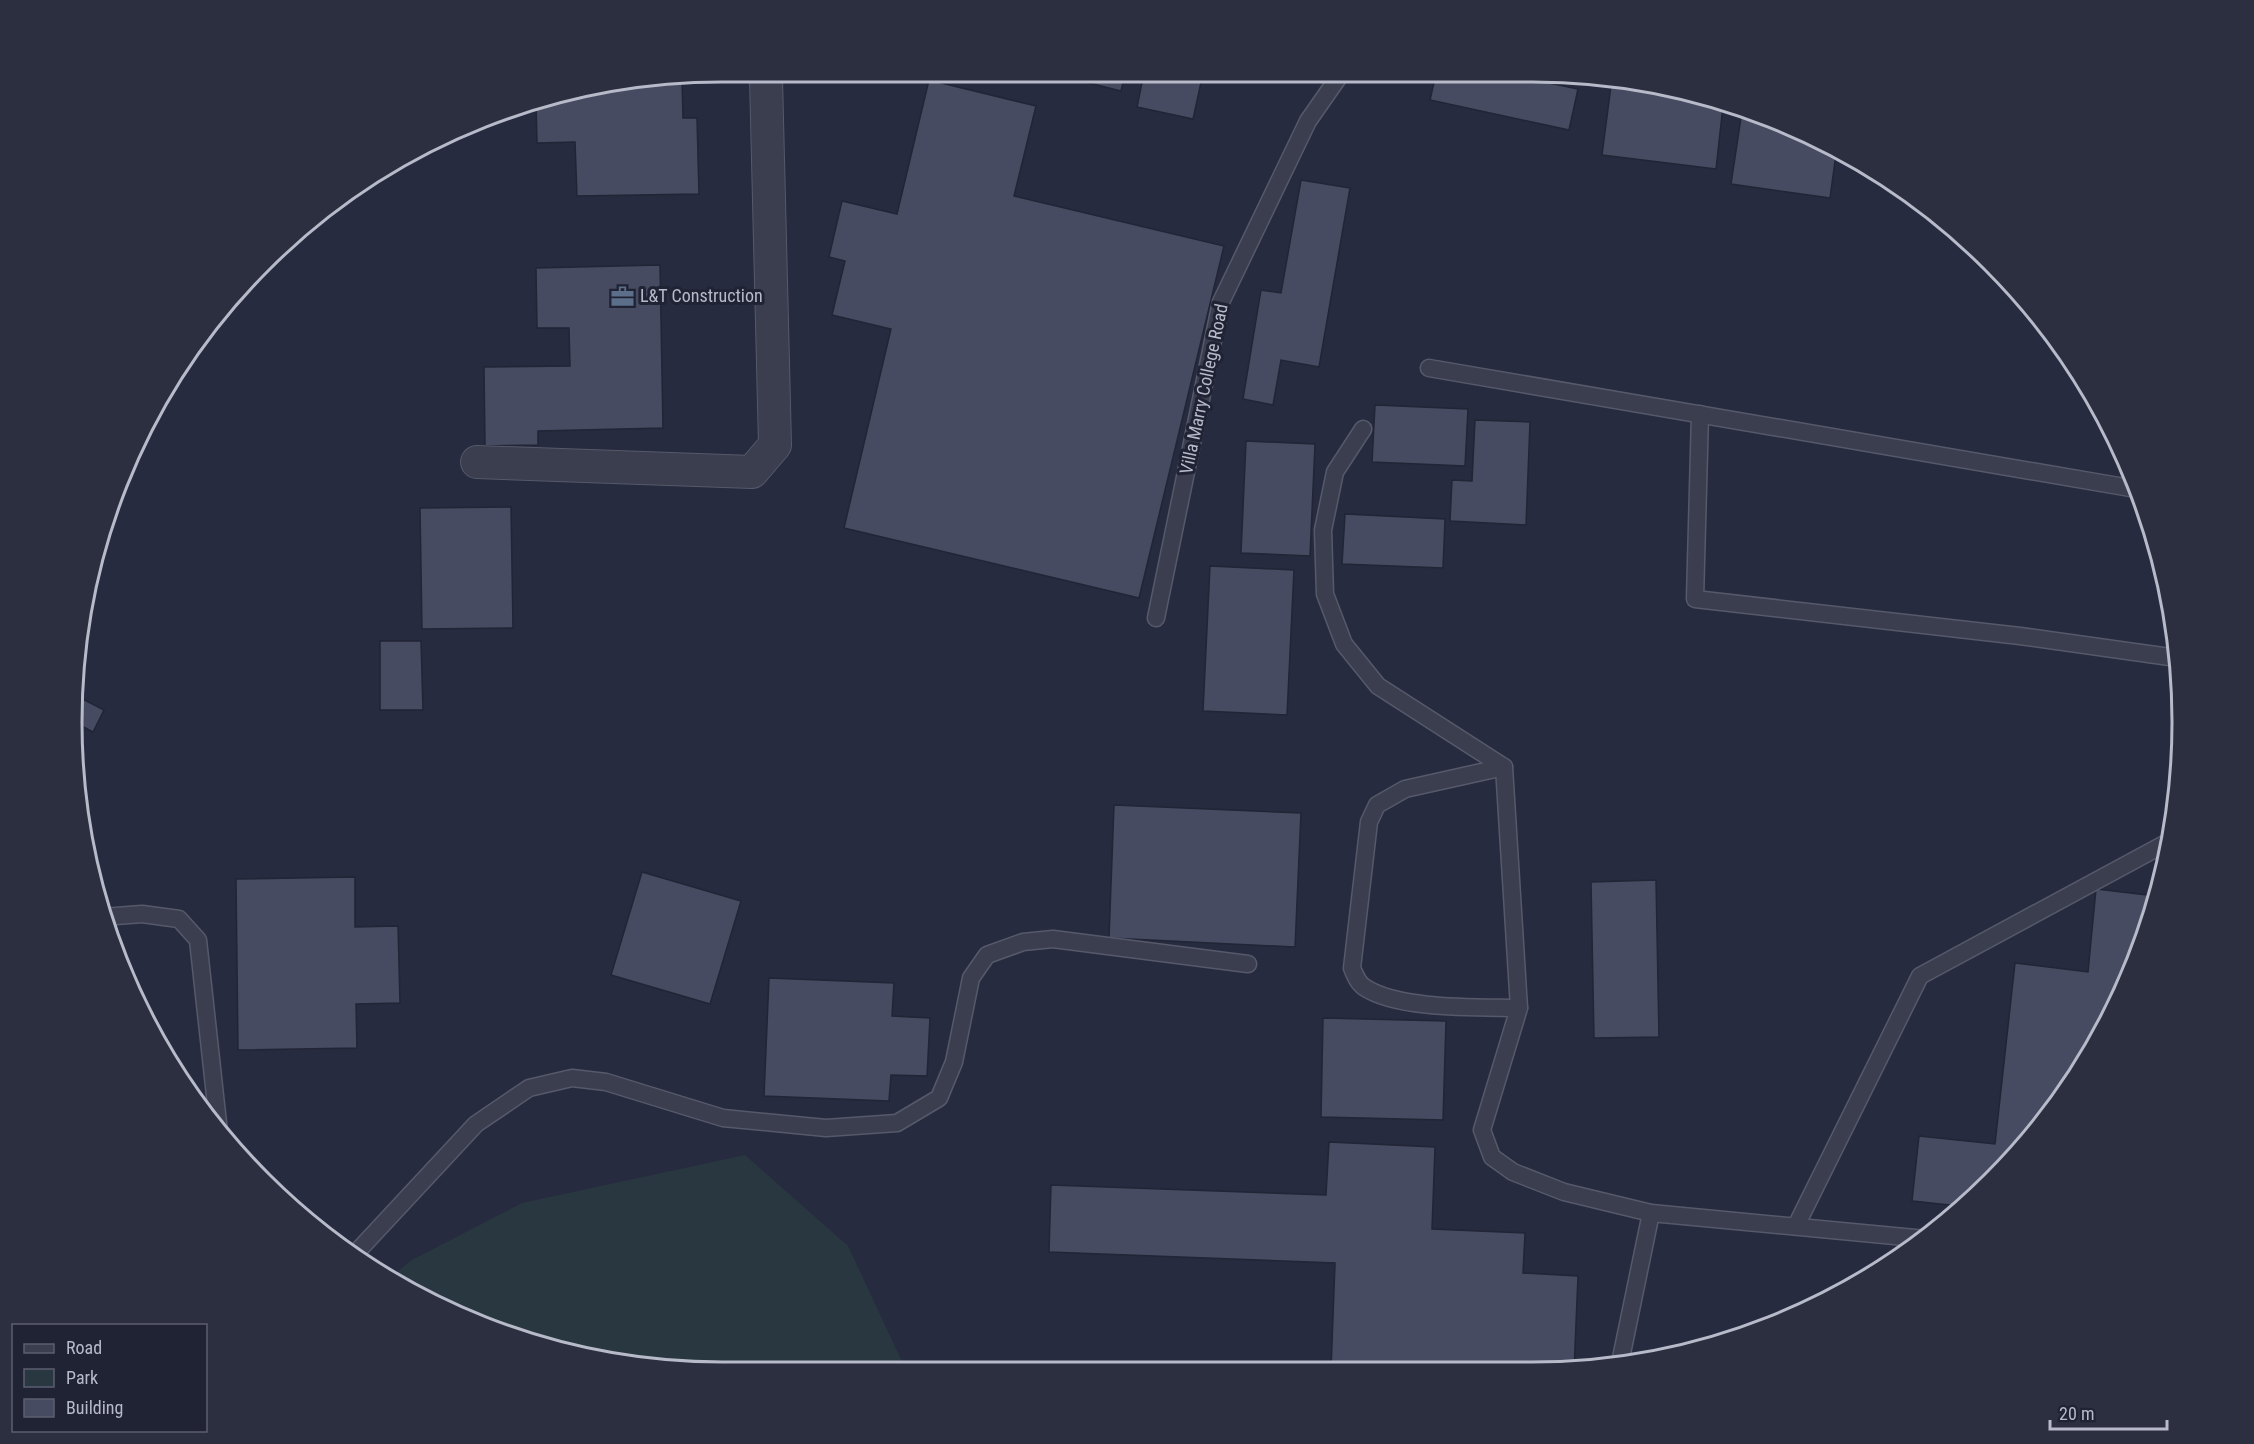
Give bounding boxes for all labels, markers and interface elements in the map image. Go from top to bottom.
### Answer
office icon: L&T Construction [609,283,635,309]
place label: L&T Construction [640,285,763,306]
street label: Villa Marry College Road [1175,302,1232,476]
legend [12,1324,207,1432]
text: Road [66,1337,102,1358]
text: Park [66,1367,98,1388]
scale bar [2050,1393,2167,1431]
text: Building [66,1397,123,1418]
text: 20 m [2059,1403,2094,1424]

